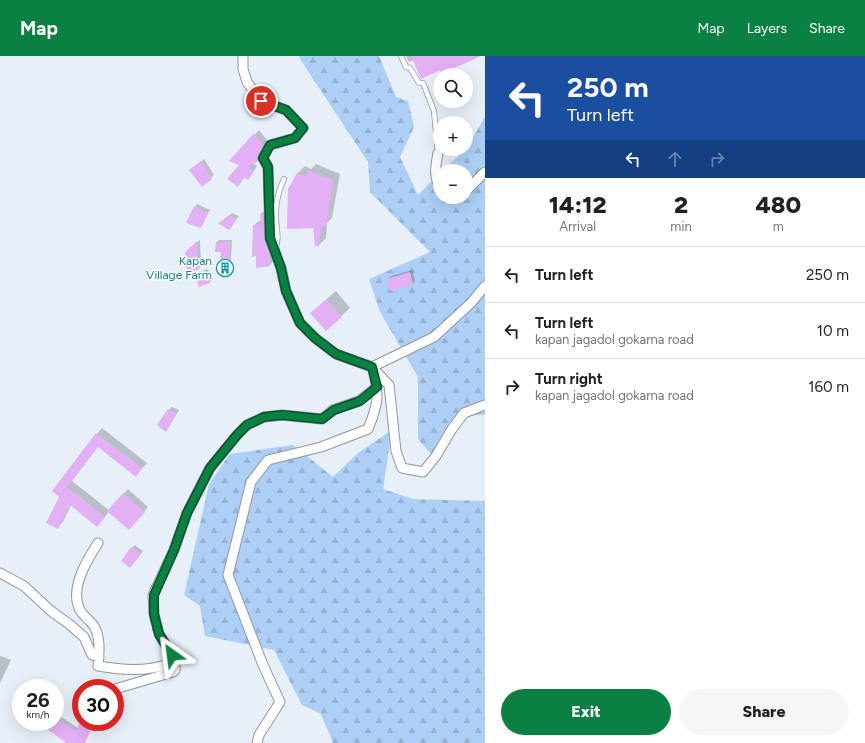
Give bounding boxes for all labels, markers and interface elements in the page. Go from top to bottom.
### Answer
text: Map [20,17,58,40]
text: Map [697,20,725,37]
text: Layers [747,20,787,37]
text: Share [809,20,845,37]
map controls [433,68,473,204]
button: search [433,68,473,108]
text: 250 m [567,70,649,104]
icon: left [501,72,553,124]
pin [244,84,278,118]
icon: arrive [250,90,272,112]
text: Turn left [567,104,634,126]
button: + [433,116,473,156]
icon: left [622,148,644,170]
icon: ahead [664,148,686,170]
icon: right [706,148,728,170]
button: − [433,164,473,204]
text: 14:12 [549,190,607,219]
text: 2 [674,190,688,219]
text: 480 [756,190,801,219]
text: Arrival [559,219,596,234]
text: min [670,219,692,234]
text: m [773,219,784,234]
place label: Kapan Village Farm [146,254,212,282]
building icon: Kapan Village Farm [215,258,235,278]
icon: left [501,264,523,286]
text: Turn left [535,266,593,284]
text: 250 m [806,266,849,284]
text: Turn left [535,314,593,332]
icon: left [501,320,523,342]
text: 10 m [817,322,849,340]
text: kapan jagadol gokarna road [535,332,694,347]
text: Turn right [535,370,603,388]
icon: right [501,376,523,398]
text: 160 m [808,378,849,396]
text: kapan jagadol gokarna road [535,388,694,403]
position arrow [151,634,193,676]
speed limit sign: 30 [72,679,124,731]
text: 26 [26,688,50,712]
button: Exit [501,689,671,735]
button: Share [679,689,849,735]
text: km/h [27,708,49,721]

